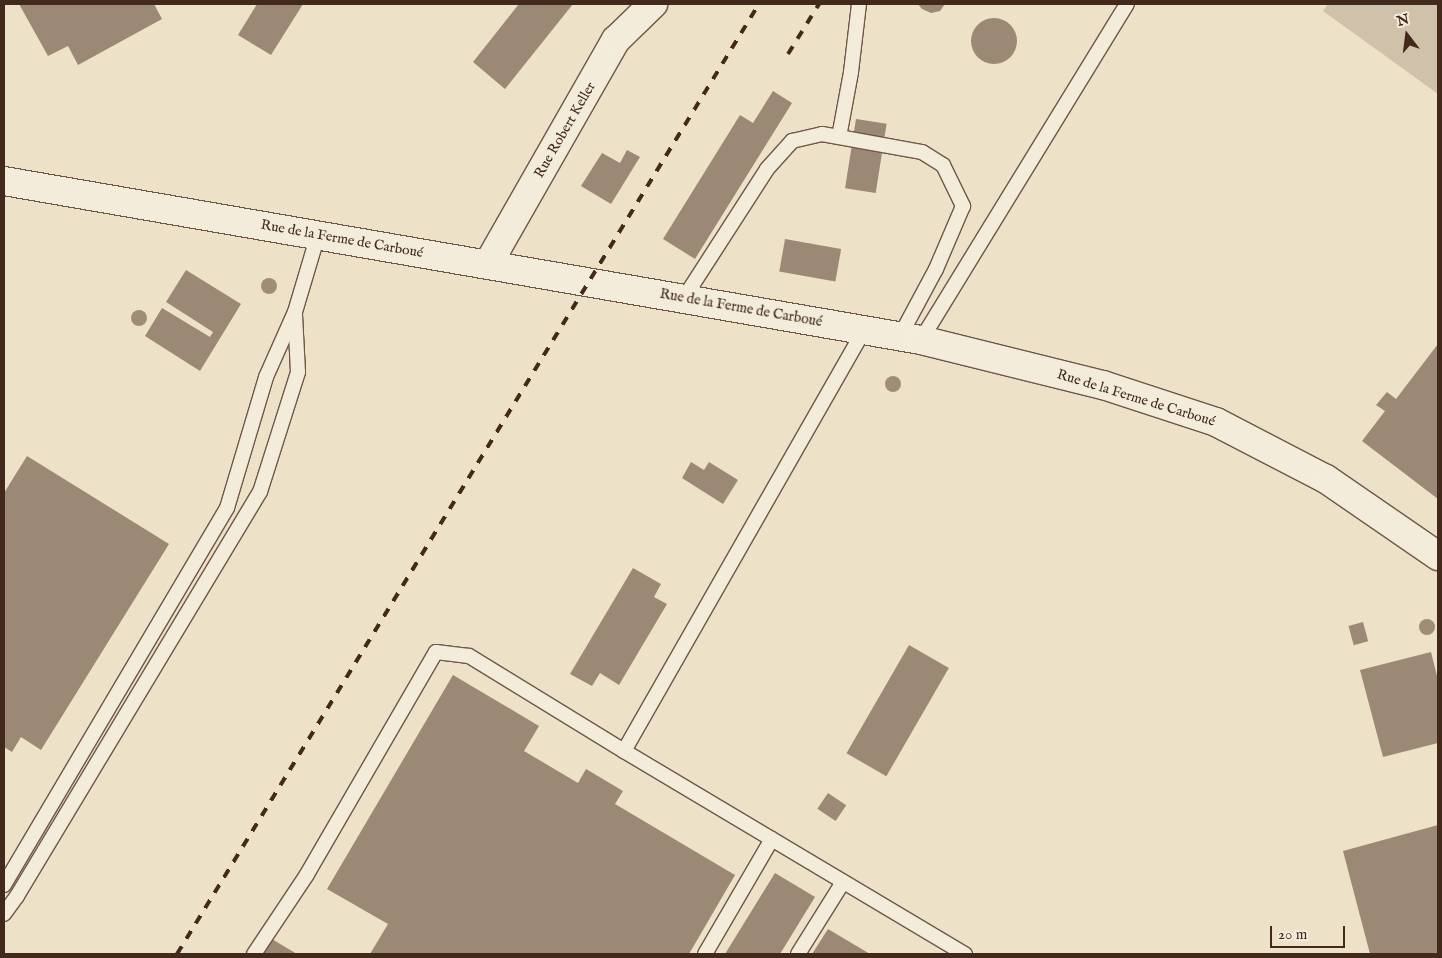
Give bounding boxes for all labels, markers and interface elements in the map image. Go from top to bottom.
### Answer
north arrow [1382,10,1432,60]
text: N [1395,10,1411,31]
street label: Rue Robert Keller [531,79,599,181]
street label: Rue de la Ferme de Carboué [259,216,425,262]
street label: Rue de la Ferme de Carboué [658,285,824,331]
street label: Rue de la Ferme de Carboué [1055,366,1217,430]
scale bar [1272,916,1347,948]
text: 20 m [1278,925,1307,944]

